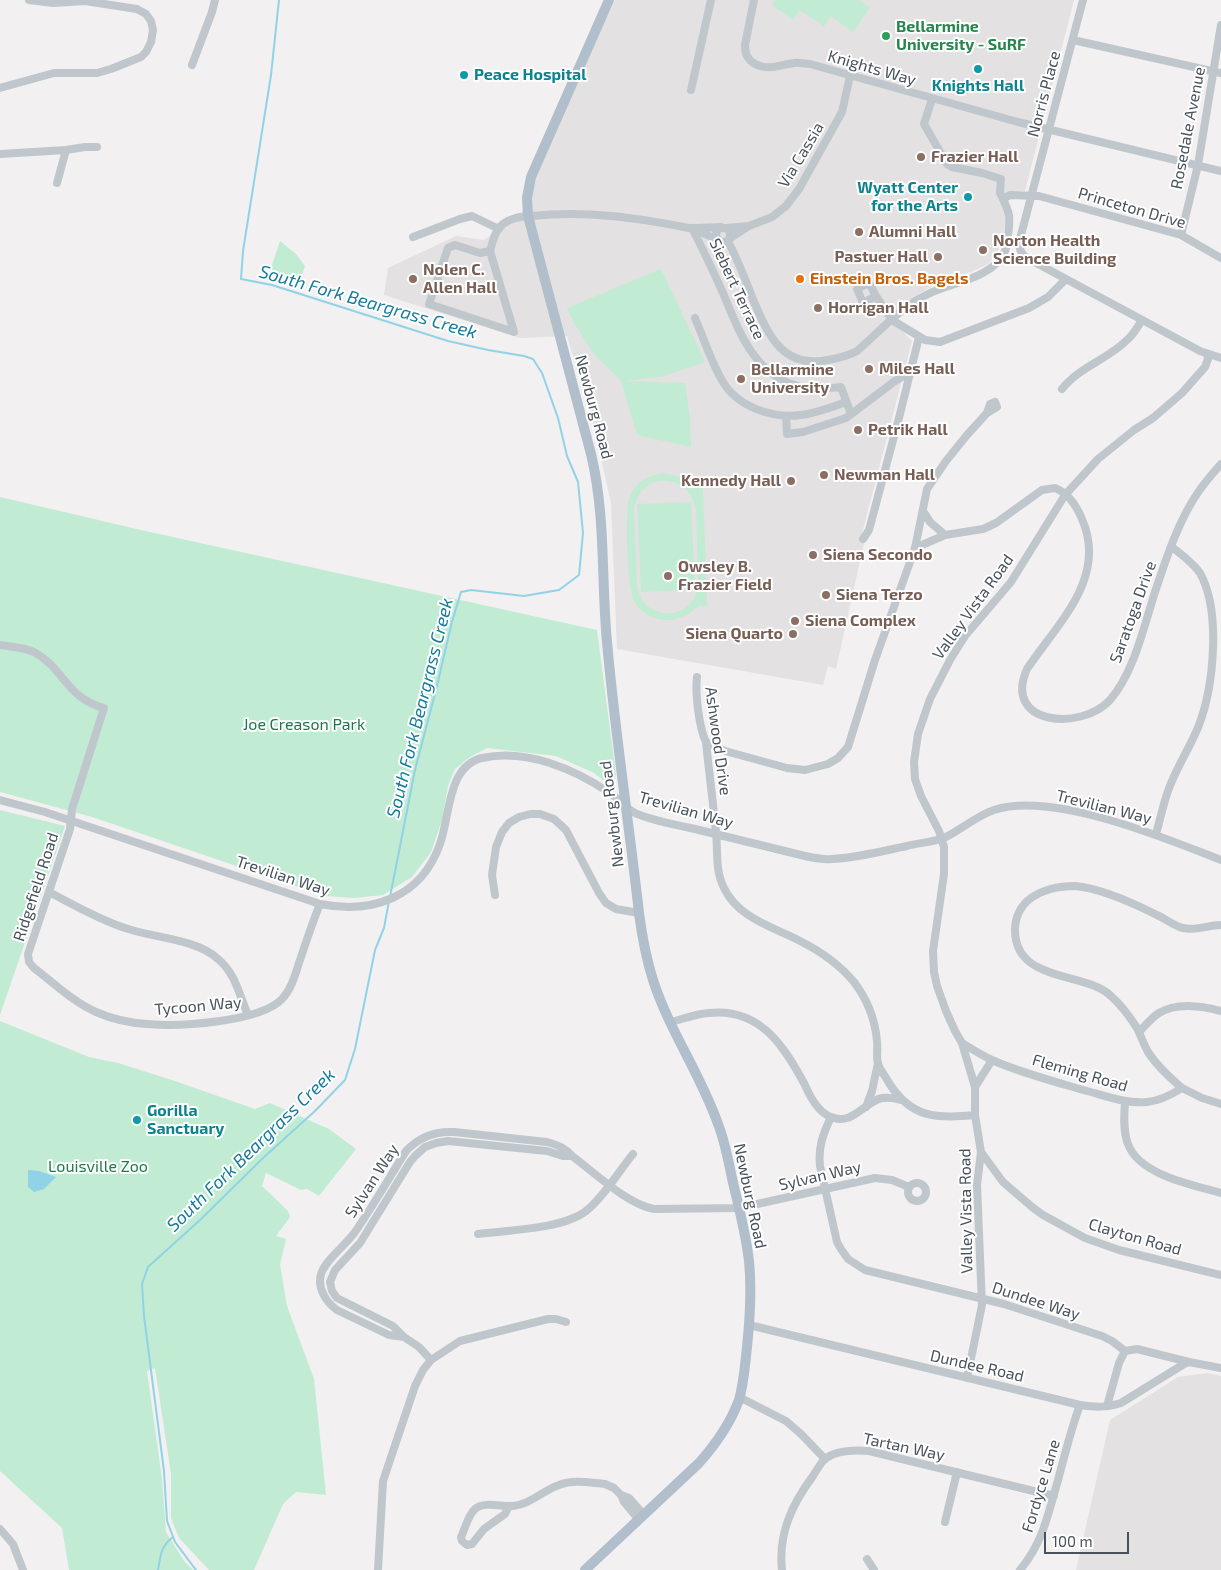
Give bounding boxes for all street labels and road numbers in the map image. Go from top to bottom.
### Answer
street label: Knights Way [826,46,918,90]
street label: Norris Place [1023,49,1065,139]
street label: Rosedale Avenue [1167,65,1209,191]
street label: Via Cassia [774,119,828,191]
street label: Princeton Drive [1076,183,1188,233]
street label: Siebert Terrace [705,235,769,343]
street label: Newburg Road [571,353,617,461]
street label: Valley Vista Road [928,551,1018,663]
street label: Saratoga Drive [1106,558,1160,666]
street label: Ashwood Drive [701,685,735,797]
street label: Newburg Road [596,760,628,868]
street label: Trevilian Way [1054,786,1154,828]
street label: Trevilian Way [636,787,736,833]
street label: Ridgefield Road [9,830,63,944]
street label: Trevilian Way [234,852,332,900]
street label: Tycoon Way [154,993,242,1019]
street label: Fleming Road [1030,1050,1130,1096]
street label: Sylvan Way [341,1141,403,1221]
street label: Newburg Road [729,1142,771,1250]
street label: Valley Vista Road [955,1148,977,1274]
street label: Sylvan Way [777,1157,863,1195]
street label: Clayton Road [1086,1215,1184,1259]
street label: Dundee Way [990,1278,1082,1324]
street label: Dundee Road [928,1346,1026,1386]
street label: Tartan Way [861,1429,947,1465]
street label: Fordyce Lane [1018,1437,1064,1535]

